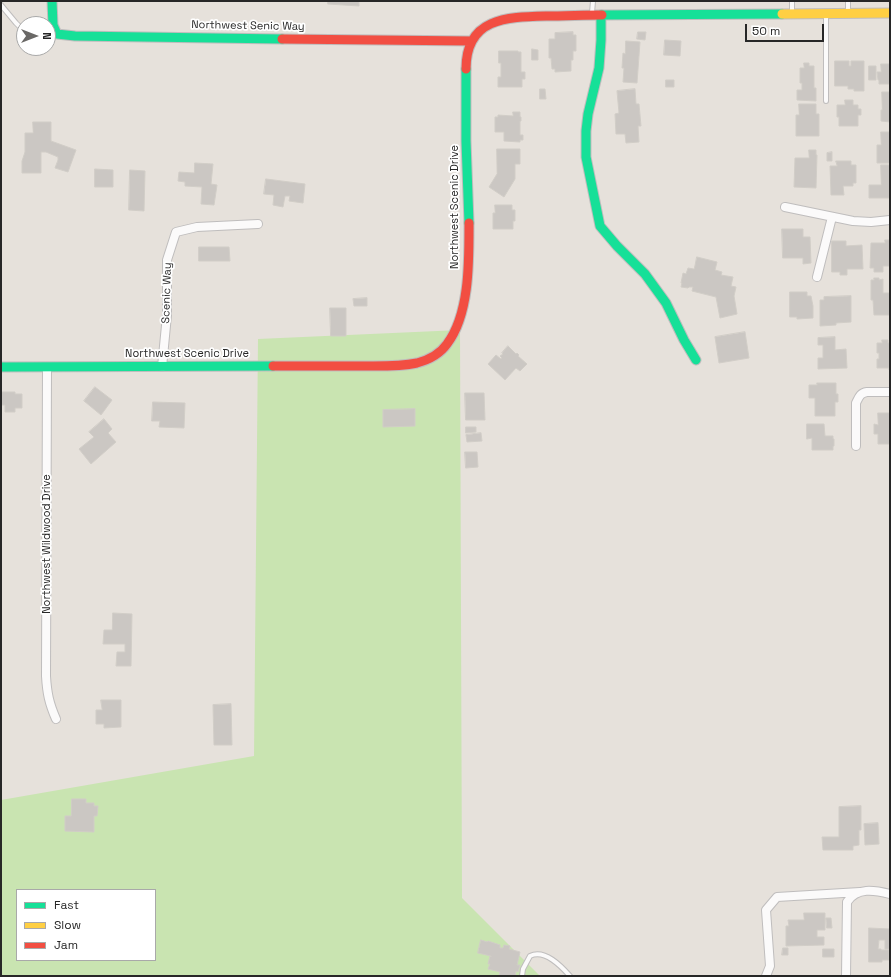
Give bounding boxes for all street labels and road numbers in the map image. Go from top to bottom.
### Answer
street label: Northwest Senic Way [191,18,305,34]
street label: Northwest Scenic Drive [448,145,462,269]
street label: Scenic Way [159,262,175,324]
street label: Northwest Scenic Drive [125,347,249,361]
street label: Northwest Wildwood Drive [40,474,54,614]

